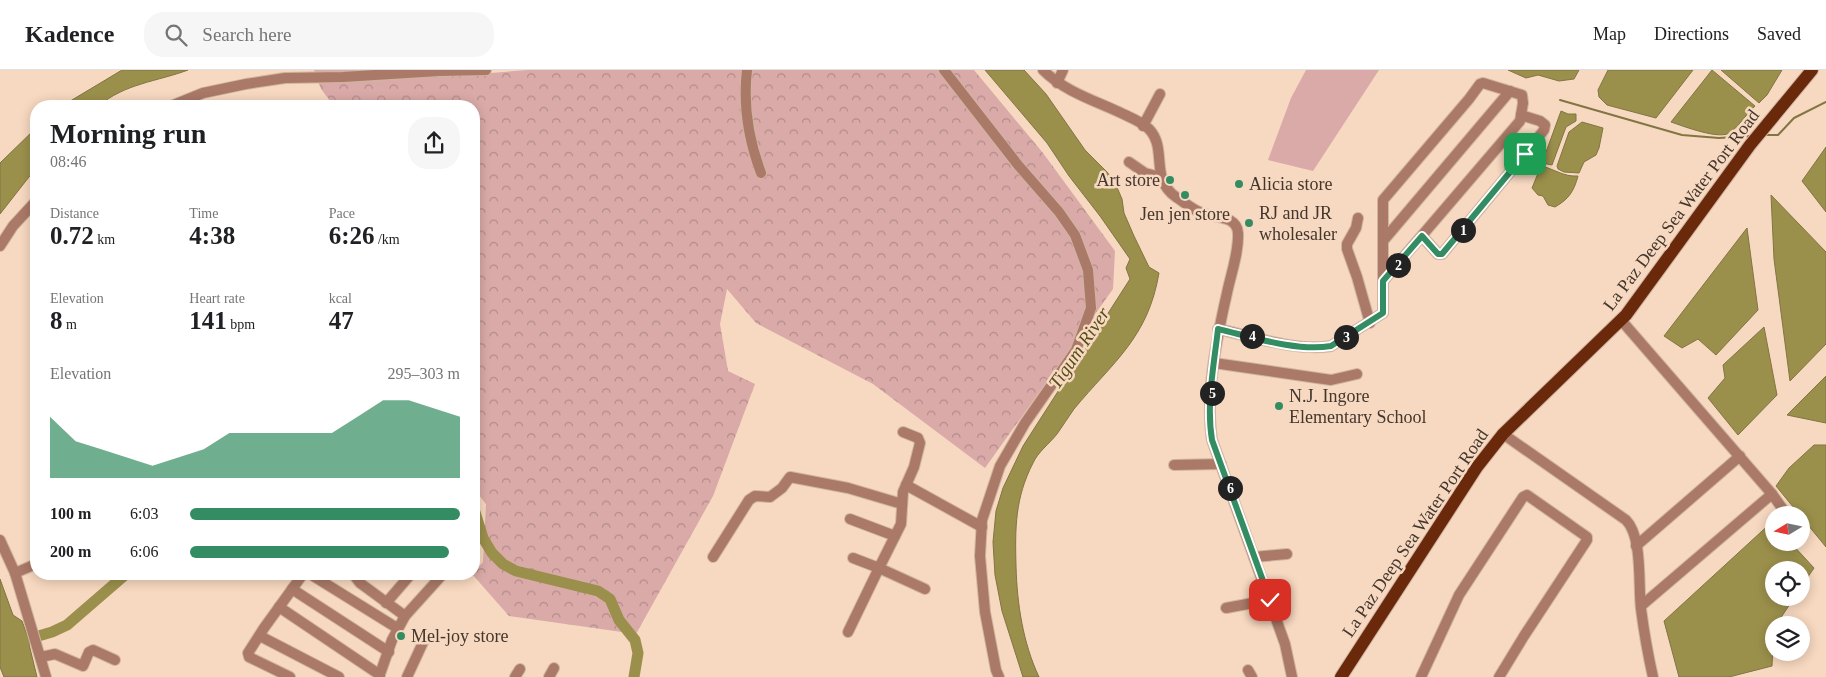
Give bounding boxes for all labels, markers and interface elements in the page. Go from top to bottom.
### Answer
search box [144,12,494,57]
text: Kadence [25,21,114,47]
icon: search [162,21,190,49]
text: Search here [202,24,291,45]
text: Map [1593,24,1626,44]
text: Directions [1654,24,1729,44]
text: Saved [1757,24,1801,44]
street label: La Paz Deep Sea Water Port Road [1599,106,1763,314]
button: share [408,117,460,169]
text: Morning run [50,118,206,149]
pin [1504,133,1546,175]
icon: arrive [1511,140,1539,168]
text: 08:46 [50,153,86,170]
place label: Art store [1097,170,1160,190]
marker: Art store [1164,174,1176,186]
place label: Alicia store [1249,174,1332,194]
marker: Alicia store [1233,178,1245,190]
marker: Jen jen store [1179,189,1191,201]
place label: RJ and JR wholesaler [1259,203,1337,244]
place label: Jen jen store [1140,204,1230,224]
text: Distance [50,206,99,221]
text: Time [189,206,218,221]
text: Pace [329,206,355,221]
marker: RJ and JR wholesaler [1243,217,1255,229]
pin: 1 [1450,218,1476,242]
text: 0.72 [50,222,94,249]
text: 4:38 [189,222,235,249]
text: 6:26 [329,222,374,249]
text: 1 [1460,223,1467,238]
text: km [94,232,115,247]
text: /km [374,232,400,247]
pin: 2 [1386,252,1410,278]
text: 2 [1395,258,1402,273]
text: Elevation [50,291,104,306]
text: Heart rate [189,291,245,306]
text: kcal [329,291,352,306]
water label: Tigum River [1044,303,1114,393]
text: 8 [50,307,63,334]
text: 141 [189,307,227,334]
text: 47 [329,307,354,334]
text: m [63,317,77,332]
text: bpm [227,317,255,332]
pin: 4 [1240,324,1264,348]
pin: 3 [1334,324,1358,350]
text: 4 [1249,329,1256,344]
text: 3 [1343,330,1350,345]
text: Elevation [50,365,111,382]
text: 295–303 m [388,365,460,382]
pin: 5 [1200,380,1224,406]
text: 5 [1209,386,1216,401]
place label: N.J. Ingore Elementary School [1289,386,1426,427]
marker: N.J. Ingore Elementary School [1273,400,1285,412]
street label: La Paz Deep Sea Water Port Road [1338,425,1492,641]
pin: 6 [1218,476,1242,500]
text: 6 [1227,481,1234,496]
text: 100 m [50,505,91,522]
text: 6:03 [130,505,158,522]
north arrow [1765,506,1810,551]
map controls [1765,506,1810,661]
text: 200 m [50,543,91,560]
text: 6:06 [130,543,158,560]
button: locate [1765,561,1810,606]
pin [1249,579,1291,621]
icon: check [1256,586,1284,614]
button: layers [1765,616,1810,661]
place label: Mel-joy store [411,626,508,646]
marker: Mel-joy store [395,630,407,642]

